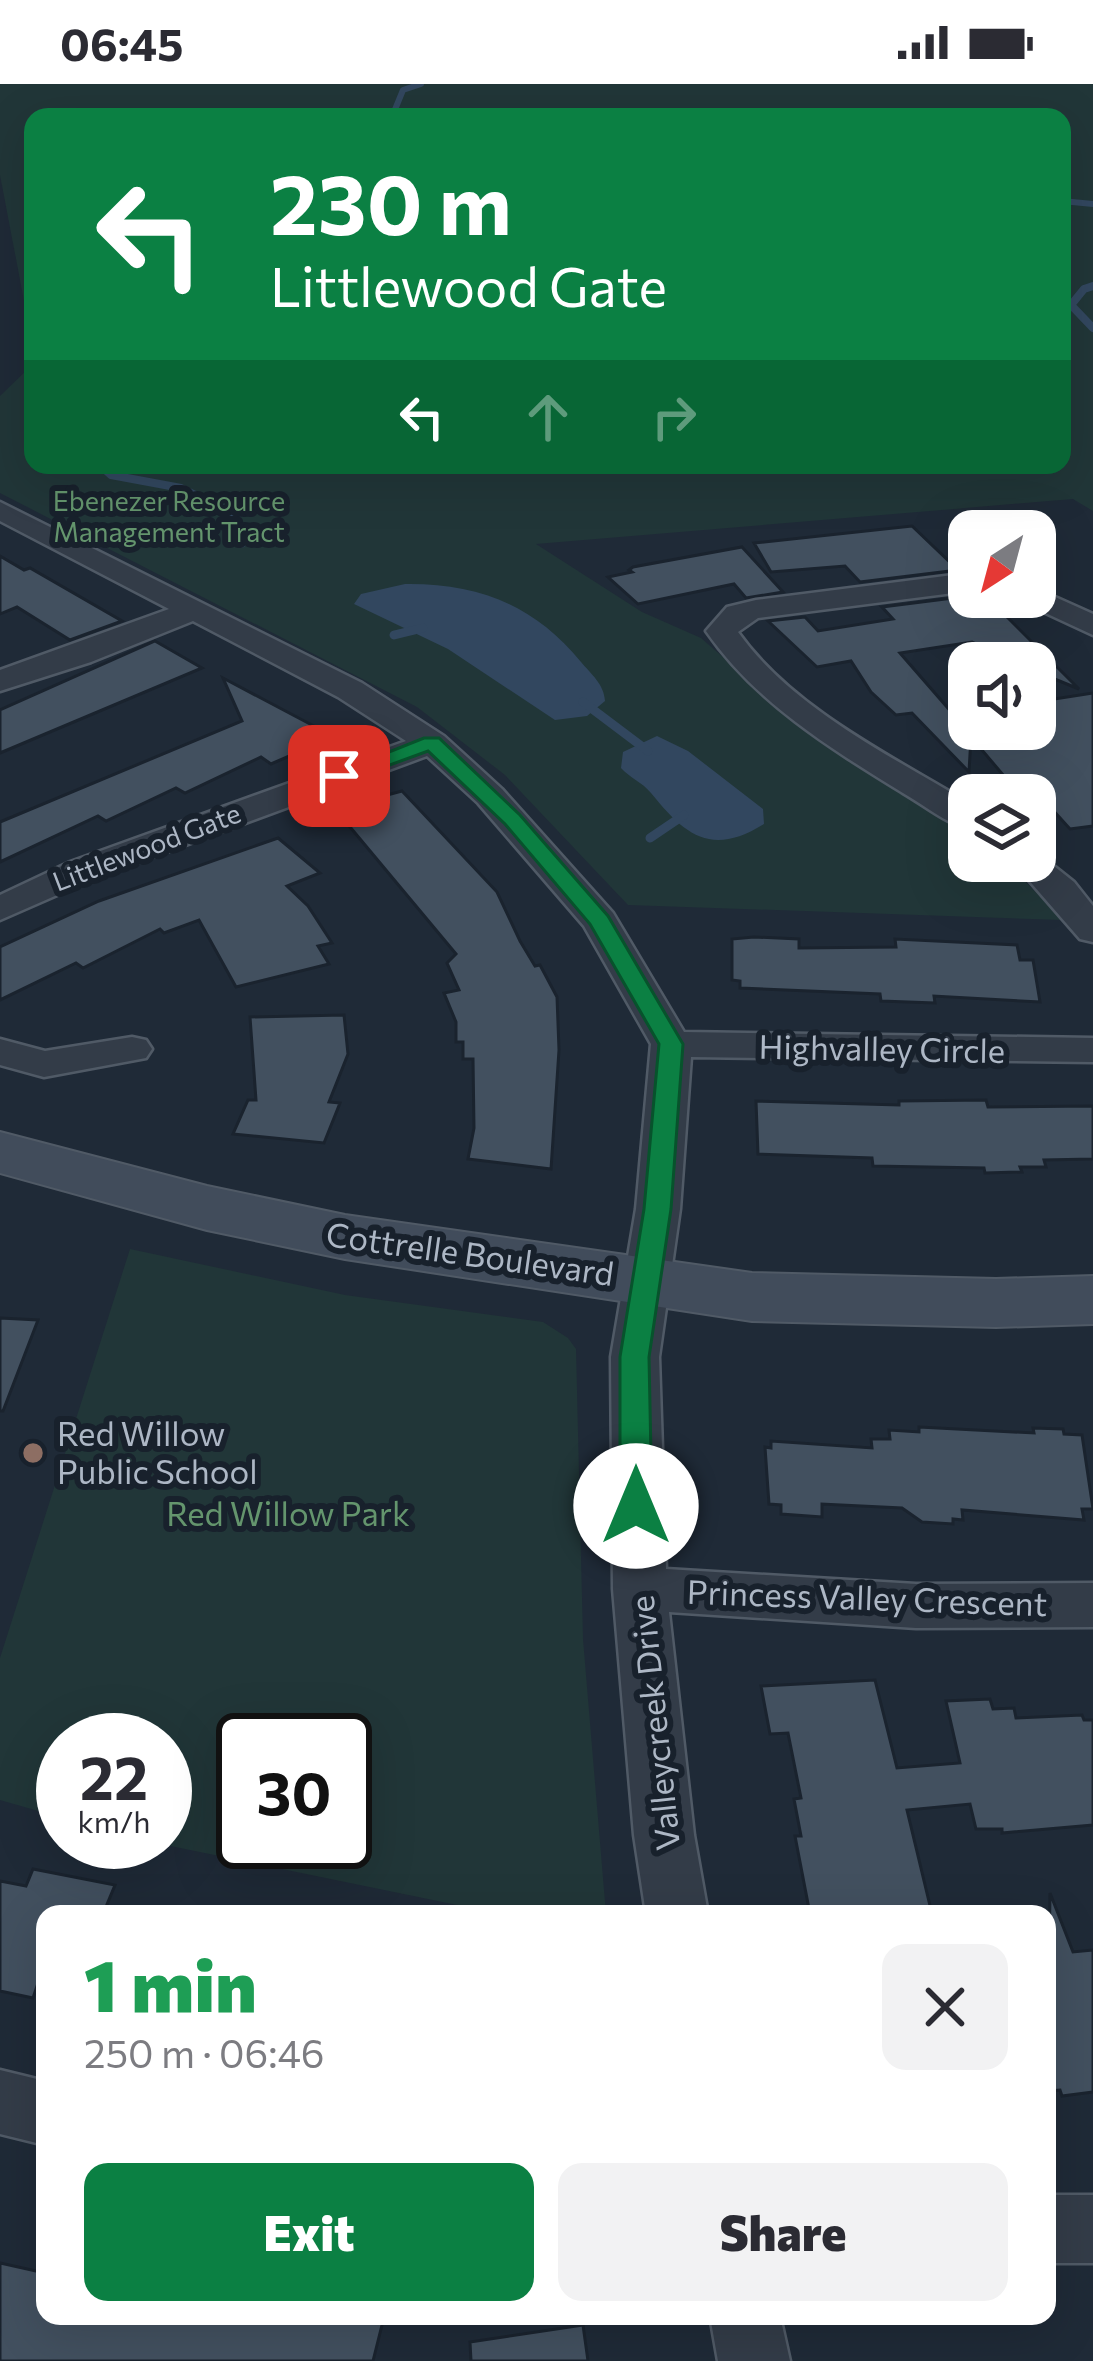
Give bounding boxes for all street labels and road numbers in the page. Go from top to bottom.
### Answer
street label: Littlewood Gate [48,796,245,898]
street label: Highvalley Circle [758,1025,1006,1070]
street label: Cottrelle Boulevard [324,1212,617,1293]
street label: Princess Valley Crescent [686,1570,1048,1623]
street label: Valleycreek Drive [620,1594,687,1853]

